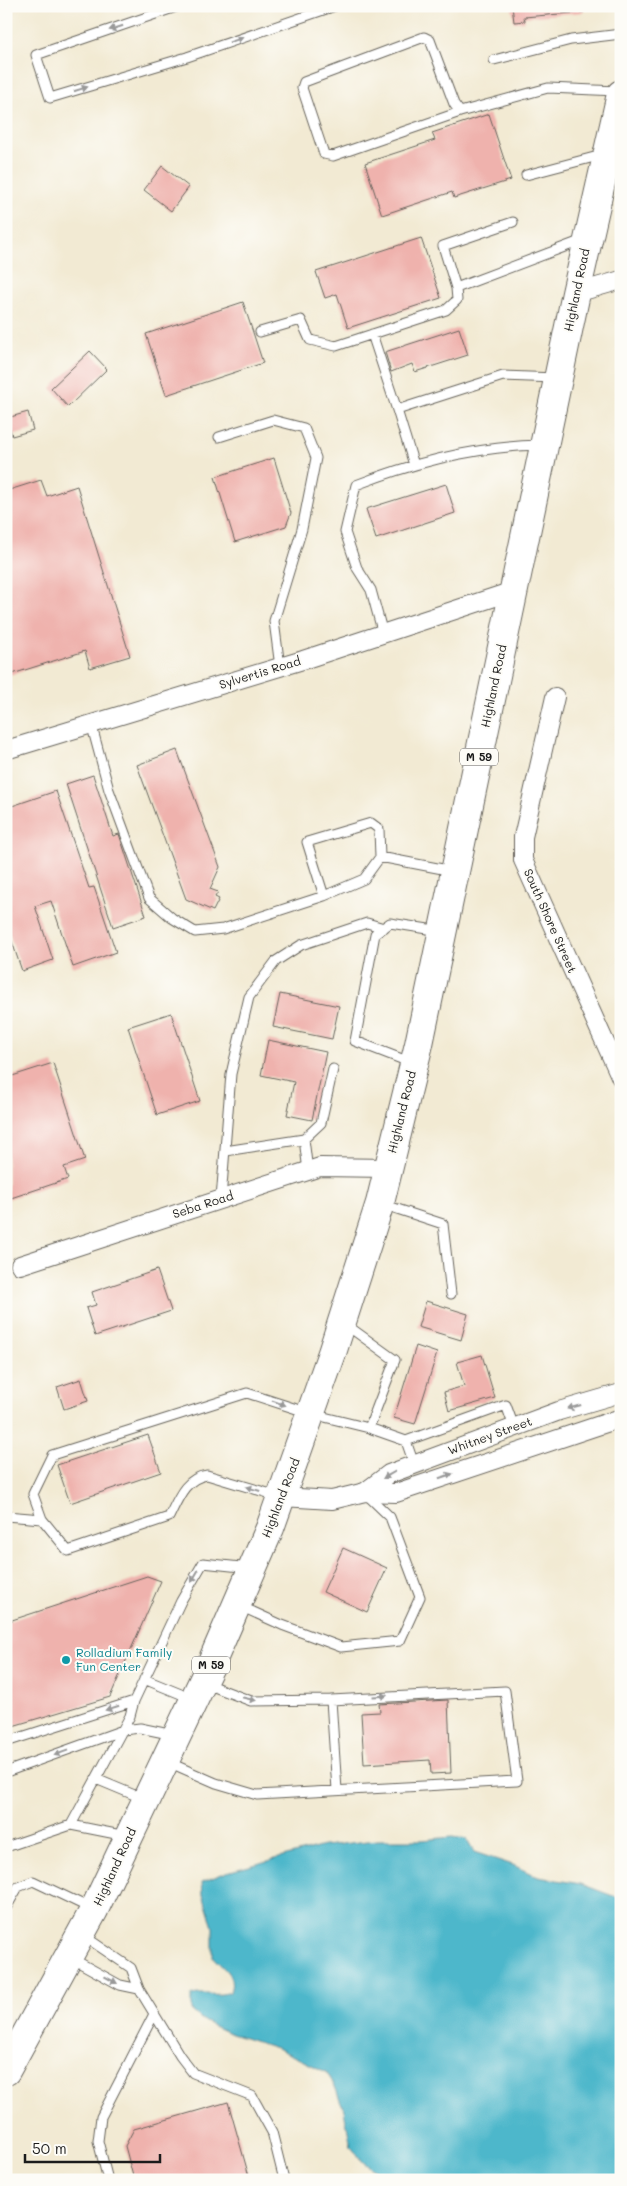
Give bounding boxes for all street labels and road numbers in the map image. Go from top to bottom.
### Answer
street label: Highland Road [559,246,593,333]
street label: Highland Road [476,642,510,729]
street label: Sylvertis Road [217,652,303,692]
road number: M 59 [460,749,498,766]
street label: South Shore Street [521,866,581,975]
street label: Highland Road [383,1068,419,1155]
street label: Seba Road [170,1187,236,1221]
street label: Whitney Street [445,1412,534,1458]
street label: Highland Road [257,1455,303,1540]
road number: M 59 [192,1656,230,1674]
street label: Highland Road [89,1825,139,1908]

